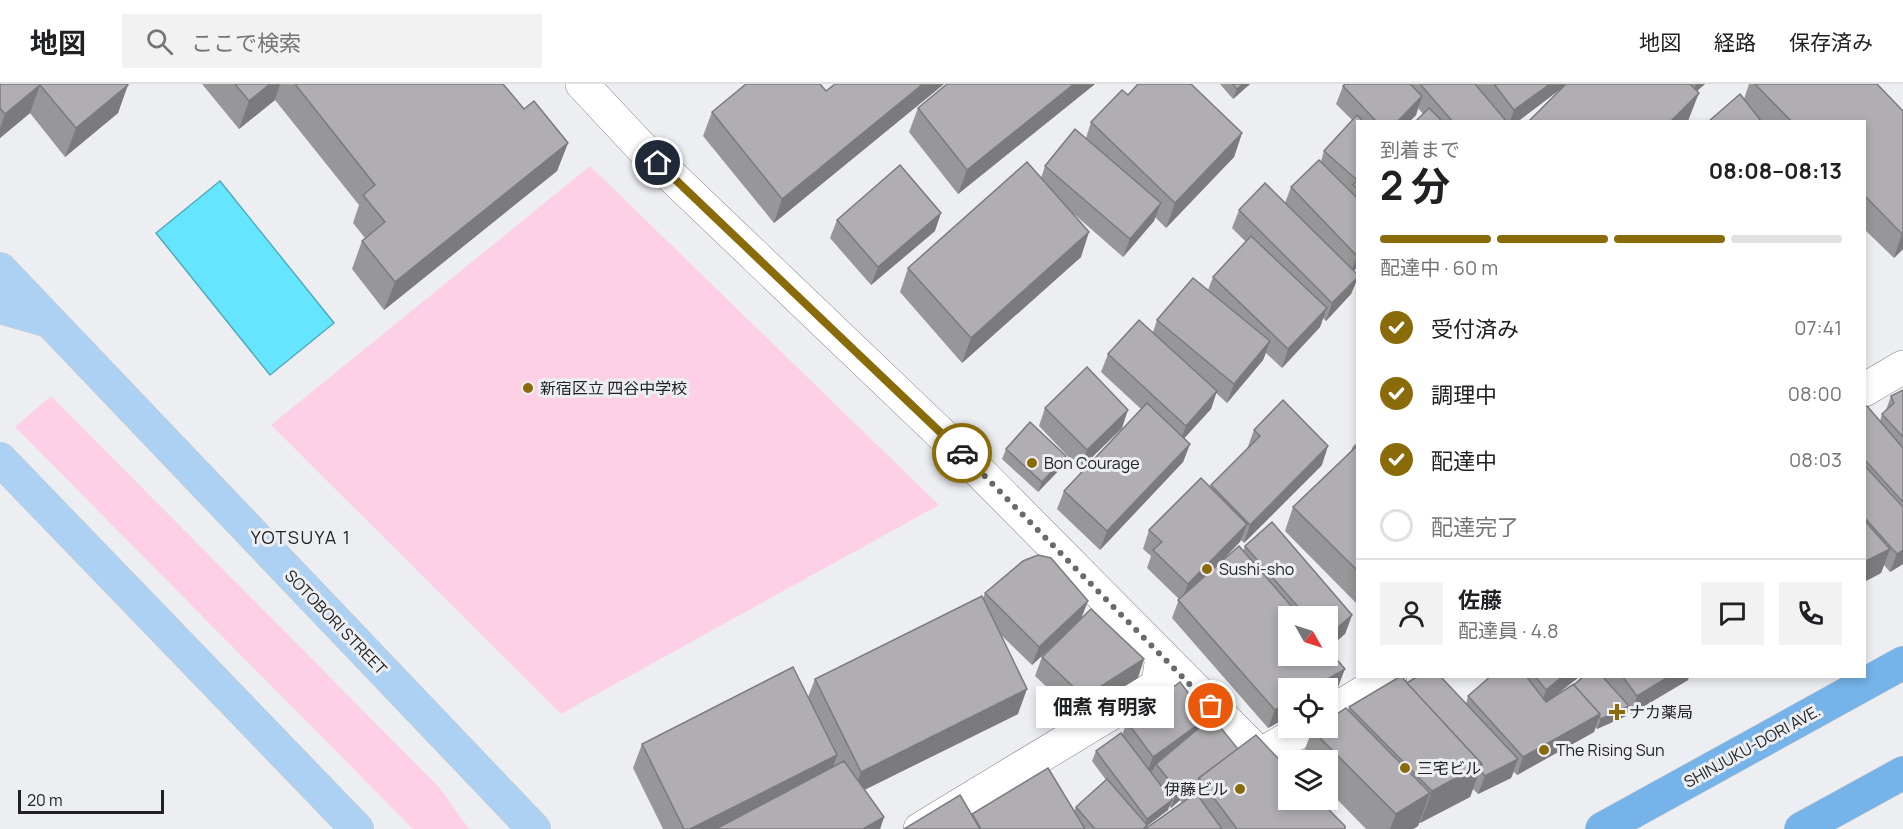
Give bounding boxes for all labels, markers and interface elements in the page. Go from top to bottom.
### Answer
search box [122,14,542,68]
text: 地図 [30,23,86,61]
icon: search [143,25,176,58]
text: ここで検索 [191,28,301,58]
text: 地図 [1639,28,1681,56]
text: 経路 [1714,28,1756,56]
text: 保存済み [1789,28,1873,56]
text: 到着まで [1380,136,1460,163]
pin [632,137,683,188]
icon: home [641,146,674,179]
text: 08:08–08:13 [1709,156,1842,186]
text: 2 分 [1380,158,1450,212]
text: 配達中 · 60 m [1380,254,1498,281]
icon: check [1380,311,1413,344]
text: 受付済み [1431,314,1519,344]
text: 07:41 [1794,314,1842,341]
place label: 新宿区立 四谷中学校 [540,377,687,399]
icon: check [1380,377,1413,410]
text: 調理中 [1431,380,1497,410]
text: 08:00 [1788,380,1842,407]
marker: 新宿区立 四谷中学校 [521,381,535,395]
courier [932,423,992,483]
icon: car [946,437,979,470]
icon: check [1380,443,1413,476]
text: 配達中 [1431,446,1497,476]
text: 08:03 [1789,446,1842,473]
place label: Bon Courage [1044,452,1140,474]
marker: Bon Courage [1025,456,1039,470]
text: 配達完了 [1431,512,1519,542]
district label: YOTSUYA 1 [251,525,351,549]
place label: Sushi-sho [1219,558,1294,580]
marker: Sushi-sho [1200,562,1214,576]
street label: SOTOBORI STREET [280,565,392,680]
button: person [1380,582,1443,645]
button: chat [1701,582,1764,645]
button: phone [1779,582,1842,645]
text: 佐藤 [1458,585,1502,615]
north arrow [1278,606,1338,666]
map controls [1278,606,1338,810]
text: 配達員 · 4.8 [1458,617,1559,644]
button: locate [1278,678,1338,738]
pin [1185,680,1236,731]
callout: 佃煮 有明家 [1037,685,1175,727]
icon: bag [1194,689,1227,722]
text: 佃煮 有明家 [1053,693,1157,720]
street label: SHINJUKU-DORI AVE. [1680,699,1824,793]
place label: ナカ薬局 [1629,701,1693,723]
marker: ナカ薬局 [1610,705,1624,719]
place label: The Rising Sun [1556,739,1665,761]
marker: The Rising Sun [1537,743,1551,757]
button: layers [1278,750,1338,810]
place label: 三宅ビル [1417,757,1481,779]
marker: 三宅ビル [1398,761,1412,775]
place label: 伊藤ビル [1164,778,1228,800]
marker: 伊藤ビル [1233,782,1247,796]
scale bar [18,787,164,814]
text: 20 m [27,789,63,811]

